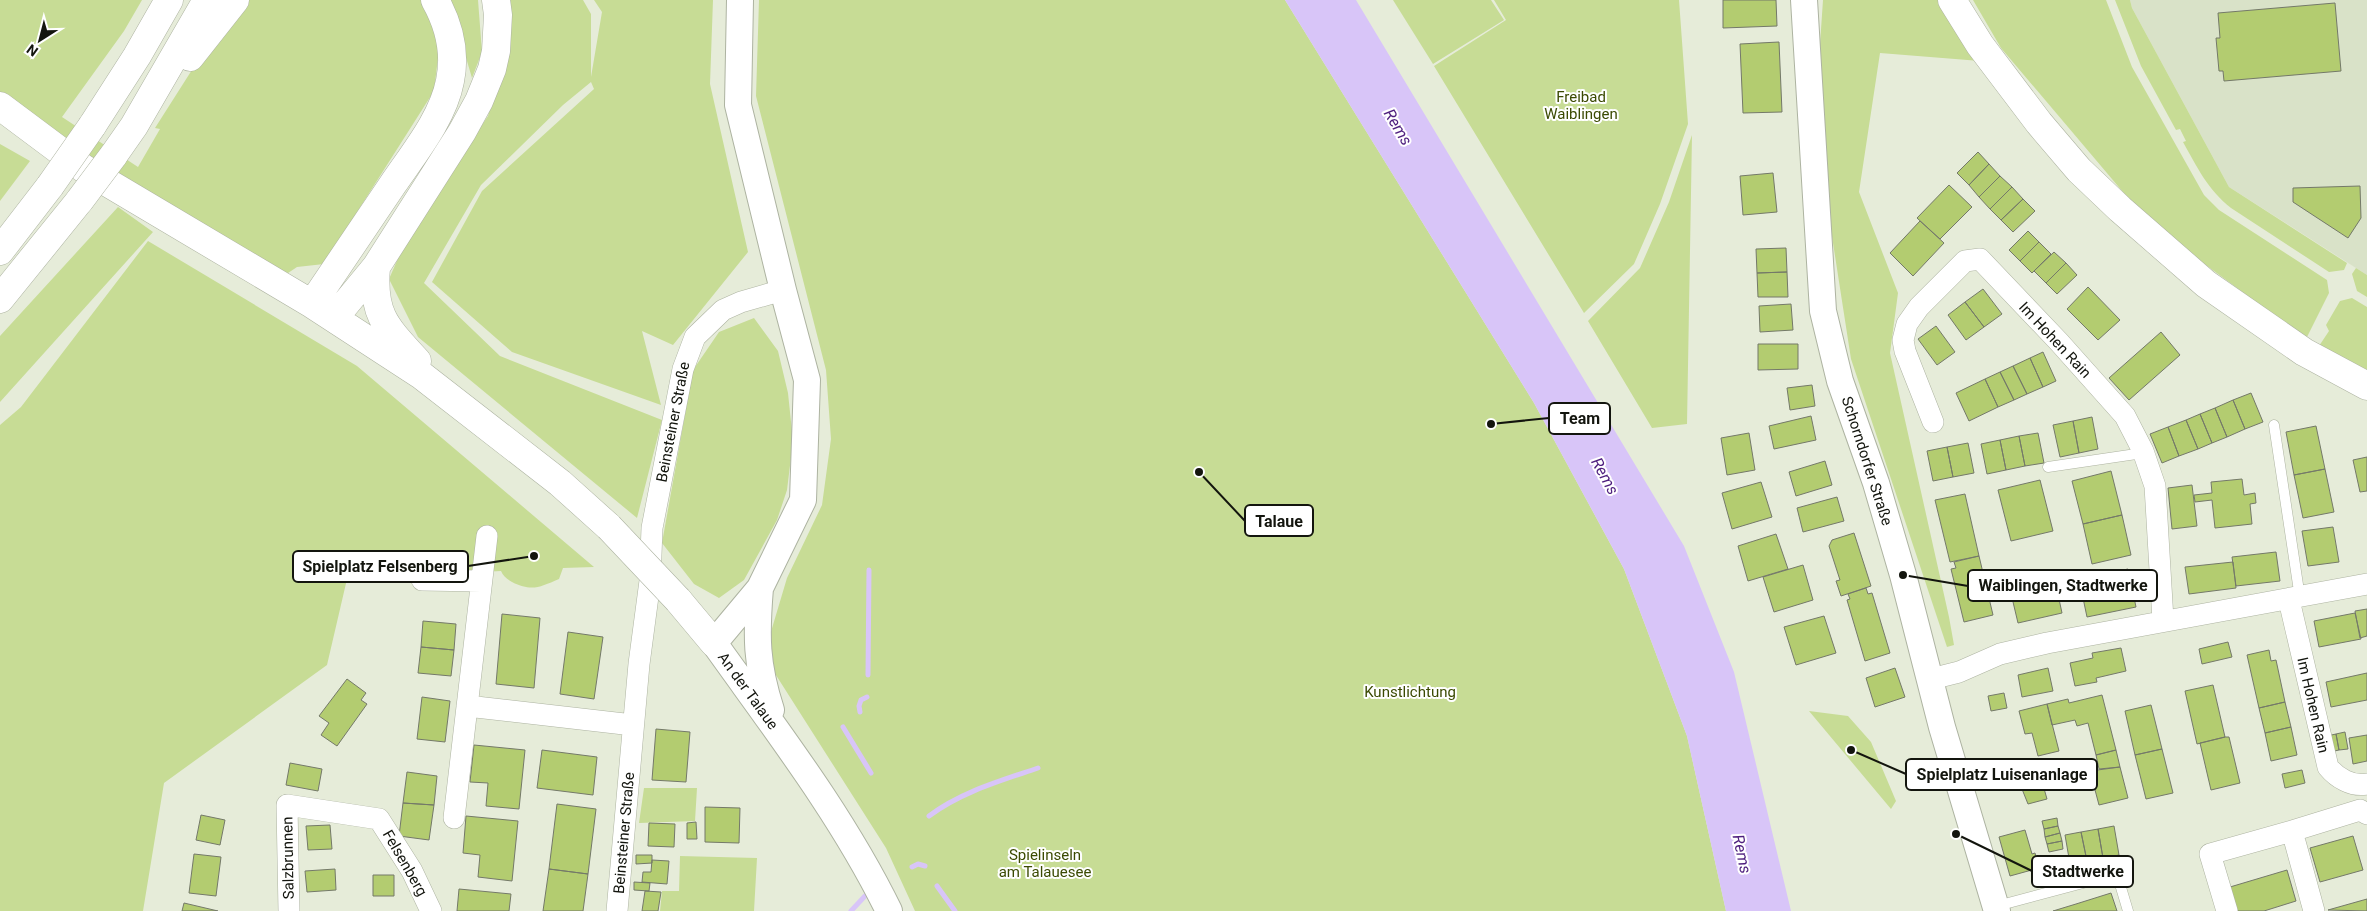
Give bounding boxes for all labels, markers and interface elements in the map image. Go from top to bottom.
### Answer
north arrow [15,15,65,65]
text: N [24,41,41,60]
park label: Freibad Waiblingen [1544,88,1618,123]
water label: Rems [1380,105,1416,149]
street label: Im Hohen Rain [2015,298,2095,382]
street label: Beinsteiner Straße [653,360,693,484]
street label: Schorndorfer Straße [1838,394,1896,528]
callout: Team [1549,403,1610,434]
text: Team [1560,409,1600,428]
water label: Rems [1587,454,1623,498]
callout: Talaue [1245,505,1313,536]
text: Talaue [1255,512,1303,531]
callout: Spielplatz Felsenberg [293,551,468,582]
text: Spielplatz Felsenberg [302,557,458,576]
callout: Waiblingen, Stadtwerke [1968,570,2157,601]
text: Waiblingen, Stadtwerke [1978,576,2148,595]
street label: An der Talaue [714,649,782,733]
street label: Im Hohen Rain [2293,655,2333,755]
park label: Kunstlichtung [1364,683,1456,701]
callout: Spielplatz Luisenanlage [1906,759,2097,790]
text: Spielplatz Luisenanlage [1917,765,2088,784]
street label: Beinsteiner Straße [610,771,638,895]
street label: Salzbrunnen [278,816,298,900]
street label: Felsenberg [379,827,431,899]
water label: Rems [1729,833,1755,875]
park label: Spielinseln am Talauesee [999,846,1091,881]
callout: Stadtwerke [2032,856,2133,887]
text: Stadtwerke [2042,862,2124,881]

